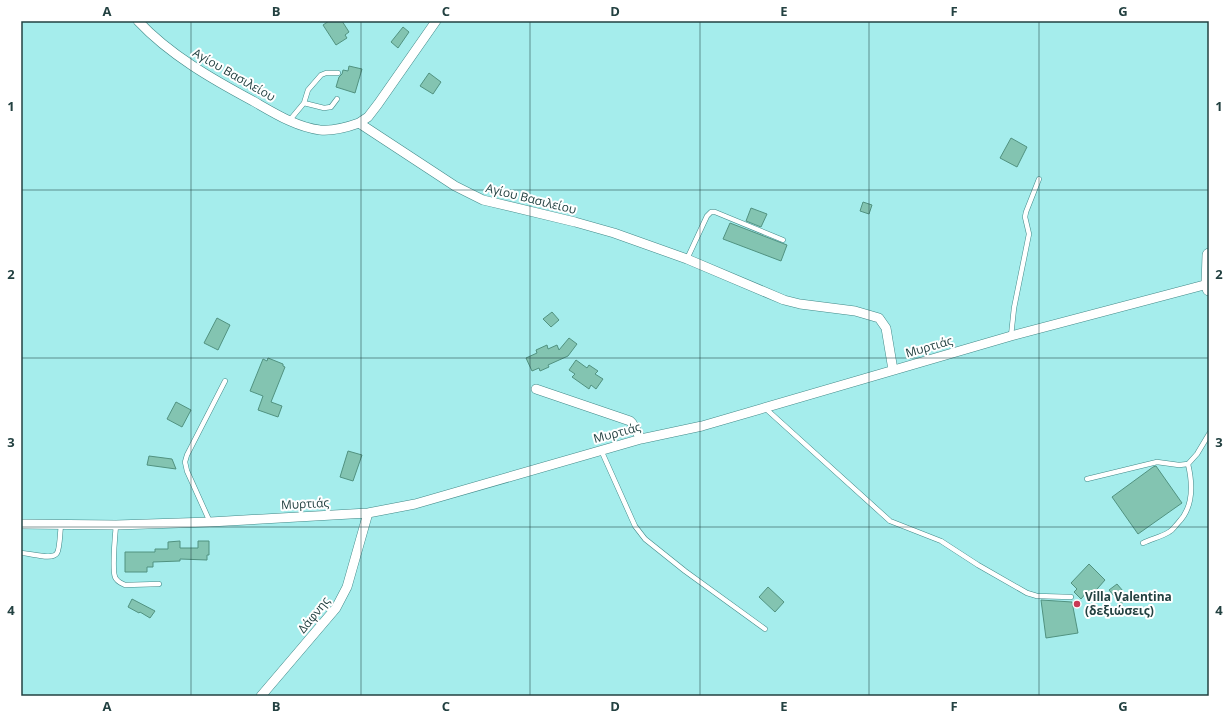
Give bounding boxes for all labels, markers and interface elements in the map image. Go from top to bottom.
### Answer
text: A [103,2,112,20]
text: B [272,2,281,20]
text: C [442,2,450,20]
text: D [610,2,620,20]
text: E [780,2,788,20]
text: F [950,2,958,20]
text: G [1118,2,1128,20]
street label: Αγίου Βασιλείου [190,44,279,105]
text: 1 [7,97,15,115]
text: 1 [1215,97,1223,115]
street label: Αγίου Βασιλείου [484,179,578,218]
text: 2 [7,265,15,283]
text: 2 [1215,265,1223,283]
street label: Μυρτιάς [903,332,955,361]
street label: Μυρτιάς [591,418,643,447]
text: 3 [7,433,15,451]
text: 3 [1215,433,1223,451]
street label: Μυρτιάς [280,494,330,513]
place label: Villa Valentina (δεξιώσεις) [1085,588,1172,619]
street label: Δάφνης [294,593,334,637]
marker: Villa Valentina (δεξιώσεις) [1072,599,1082,609]
text: 4 [7,601,15,619]
text: 4 [1215,601,1223,619]
text: A [103,697,112,715]
text: B [272,697,281,715]
text: C [442,697,450,715]
text: D [610,697,620,715]
text: E [780,697,788,715]
text: F [950,697,958,715]
text: G [1118,697,1128,715]

